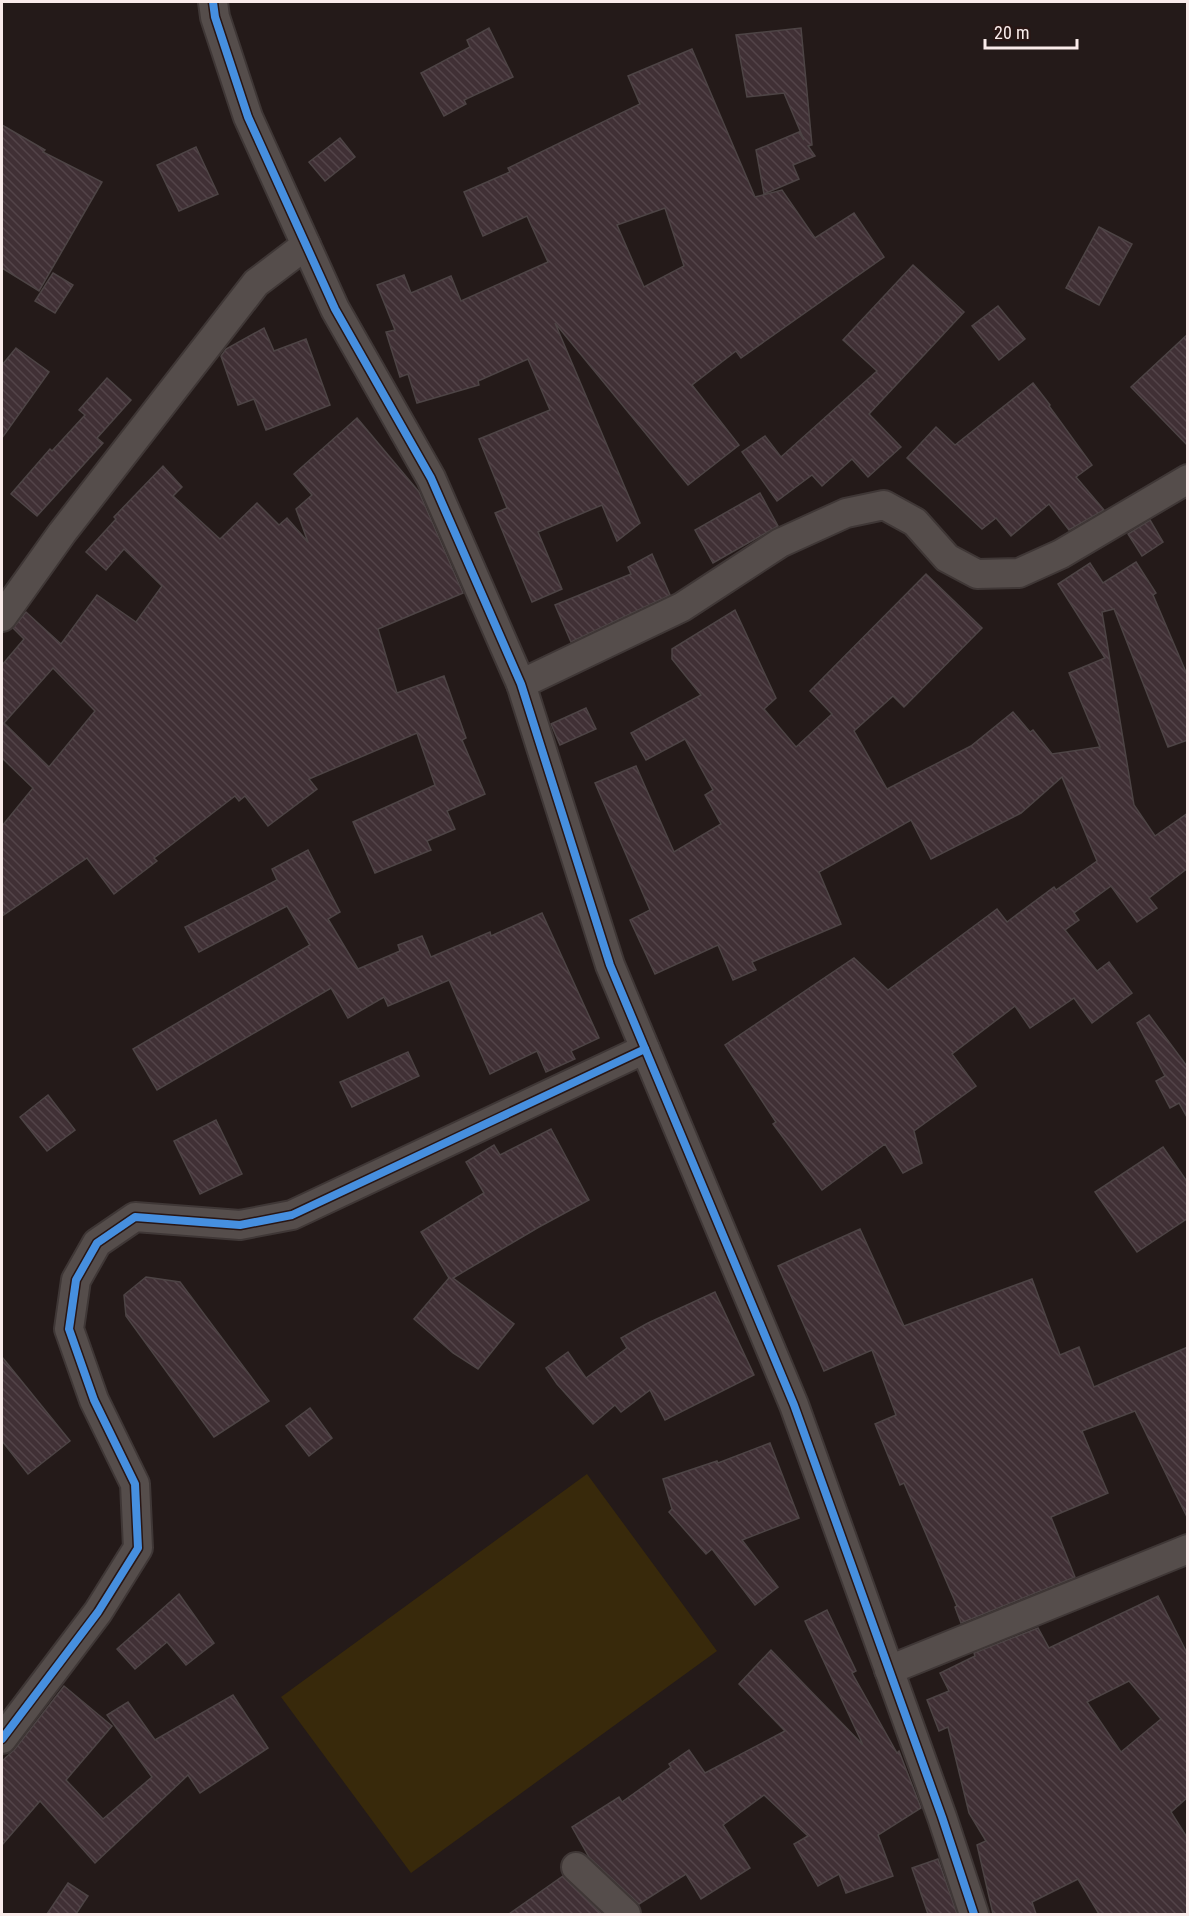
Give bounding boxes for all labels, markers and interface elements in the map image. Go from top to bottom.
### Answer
scale bar [985,12,1076,50]
text: 20 m [994,22,1029,43]

